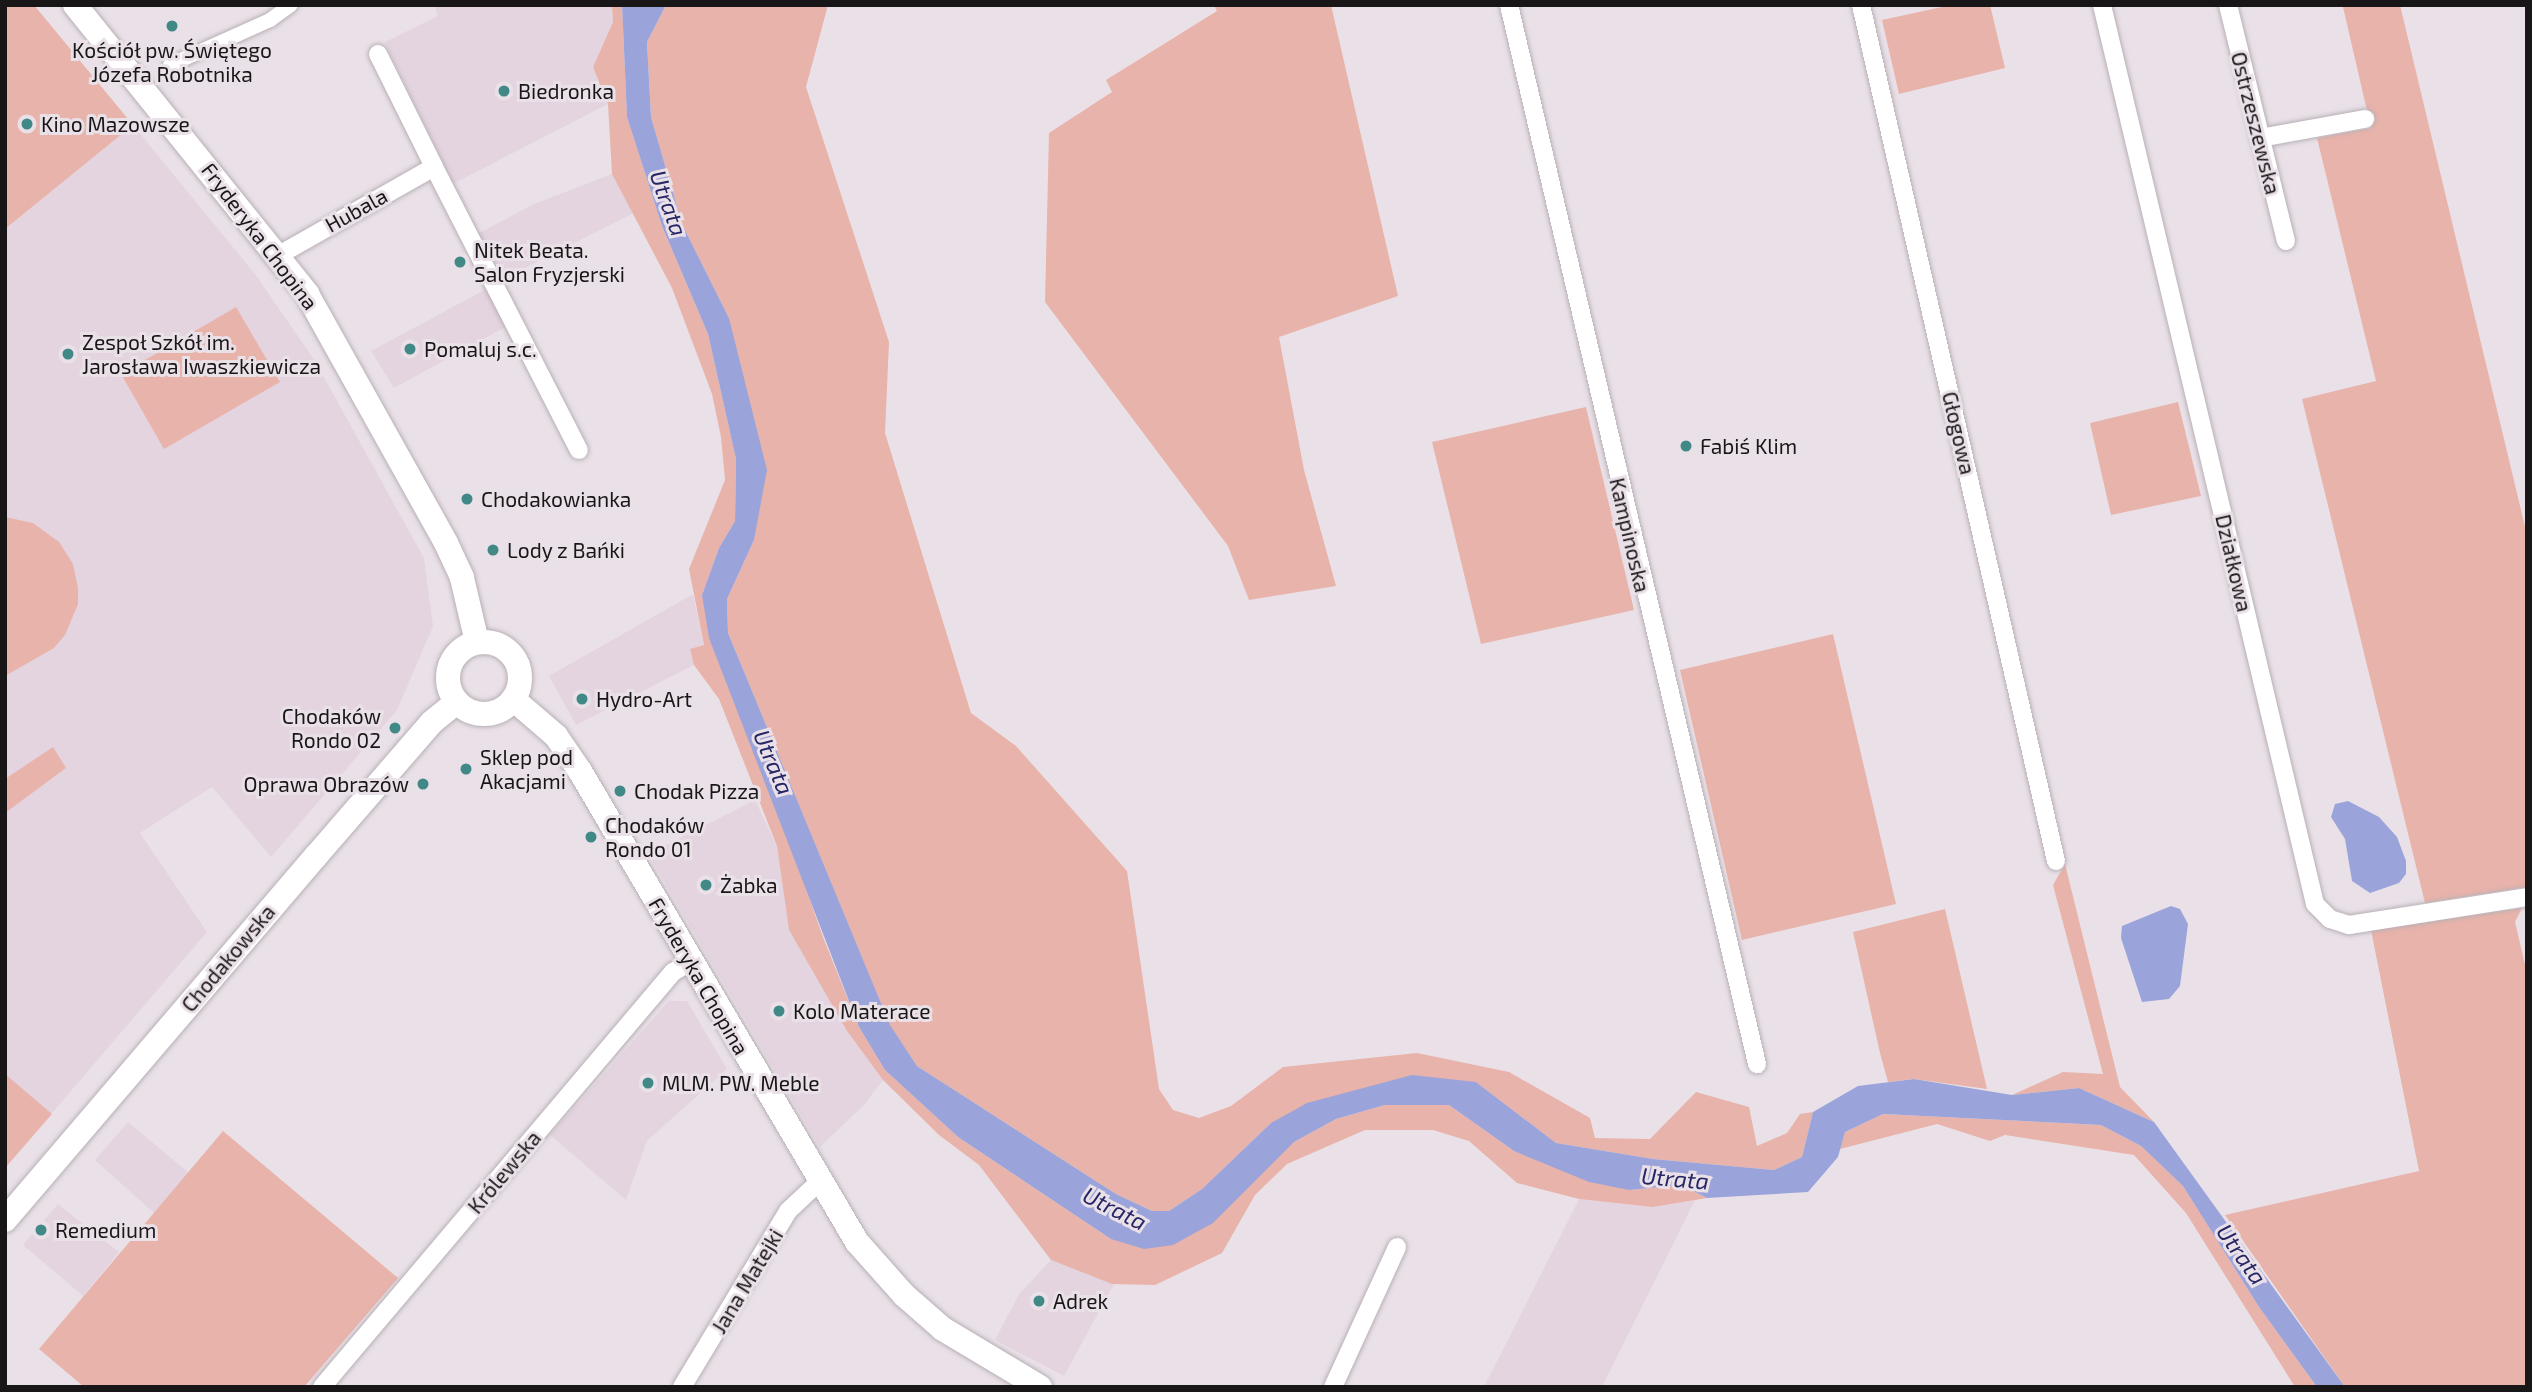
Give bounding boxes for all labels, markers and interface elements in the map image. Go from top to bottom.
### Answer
marker: Kościół pw. Świętego Józefa Robotnika [164,18,180,34]
place label: Kościół pw. Świętego Józefa Robotnika [72,37,272,87]
street label: Ostrzeszewska [2226,49,2286,197]
place label: Biedronka [518,78,614,104]
marker: Biedronka [496,83,512,99]
place label: Kino Mazowsze [41,111,190,137]
marker: Kino Mazowsze [19,116,35,132]
street label: Fryderyka Chopina [197,158,323,314]
water label: Utrata [644,166,694,240]
street label: Hubala [320,183,392,237]
place label: Nitek Beata. Salon Fryzjerski [474,237,625,287]
marker: Nitek Beata. Salon Fryzjerski [452,254,468,270]
place label: Zespoł Szkół im. Jarosława Iwaszkiewicza [82,329,321,379]
place label: Pomaluj s.c. [424,336,537,362]
marker: Pomaluj s.c. [402,341,418,357]
marker: Zespoł Szkół im. Jarosława Iwaszkiewicza [60,346,76,362]
street label: Głogowa [1937,389,1981,477]
place label: Fabiś Klim [1700,433,1797,459]
marker: Fabiś Klim [1678,438,1694,454]
street label: Kampinoska [1605,475,1655,595]
place label: Chodakowianka [481,486,631,512]
marker: Chodakowianka [459,491,475,507]
street label: Działkowa [2211,512,2257,614]
place label: Lody z Bańki [507,537,626,563]
marker: Lody z Bańki [485,542,501,558]
place label: Hydro-Art [596,686,692,712]
marker: Hydro-Art [574,691,590,707]
place label: Chodaków Rondo 02 [282,703,381,753]
marker: Chodaków Rondo 02 [387,720,403,736]
water label: Utrata [748,725,800,799]
place label: Sklep pod Akacjami [480,744,573,794]
marker: Sklep pod Akacjami [458,761,474,777]
place label: Oprawa Obrazów [244,771,409,797]
marker: Oprawa Obrazów [415,776,431,792]
place label: Chodak Pizza [634,778,760,804]
marker: Chodak Pizza [612,783,628,799]
place label: Chodaków Rondo 01 [605,812,704,862]
marker: Chodaków Rondo 01 [583,829,599,845]
place label: Żabka [720,872,778,898]
marker: Żabka [698,877,714,893]
street label: Fryderyka Chopina [644,893,754,1059]
street label: Chodakowska [176,899,280,1017]
place label: Kolo Materace [793,998,930,1024]
marker: Kolo Materace [771,1003,787,1019]
place label: MLM. PW. Meble [662,1070,820,1096]
marker: MLM. PW. Meble [640,1075,656,1091]
street label: Królewska [462,1126,546,1218]
water label: Utrata [1640,1161,1710,1195]
water label: Utrata [1078,1180,1152,1236]
place label: Remedium [55,1217,156,1243]
water label: Utrata [2211,1218,2273,1290]
marker: Remedium [33,1222,49,1238]
street label: Jana Matejki [706,1224,788,1338]
place label: Adrek [1053,1288,1108,1314]
marker: Adrek [1031,1293,1047,1309]

